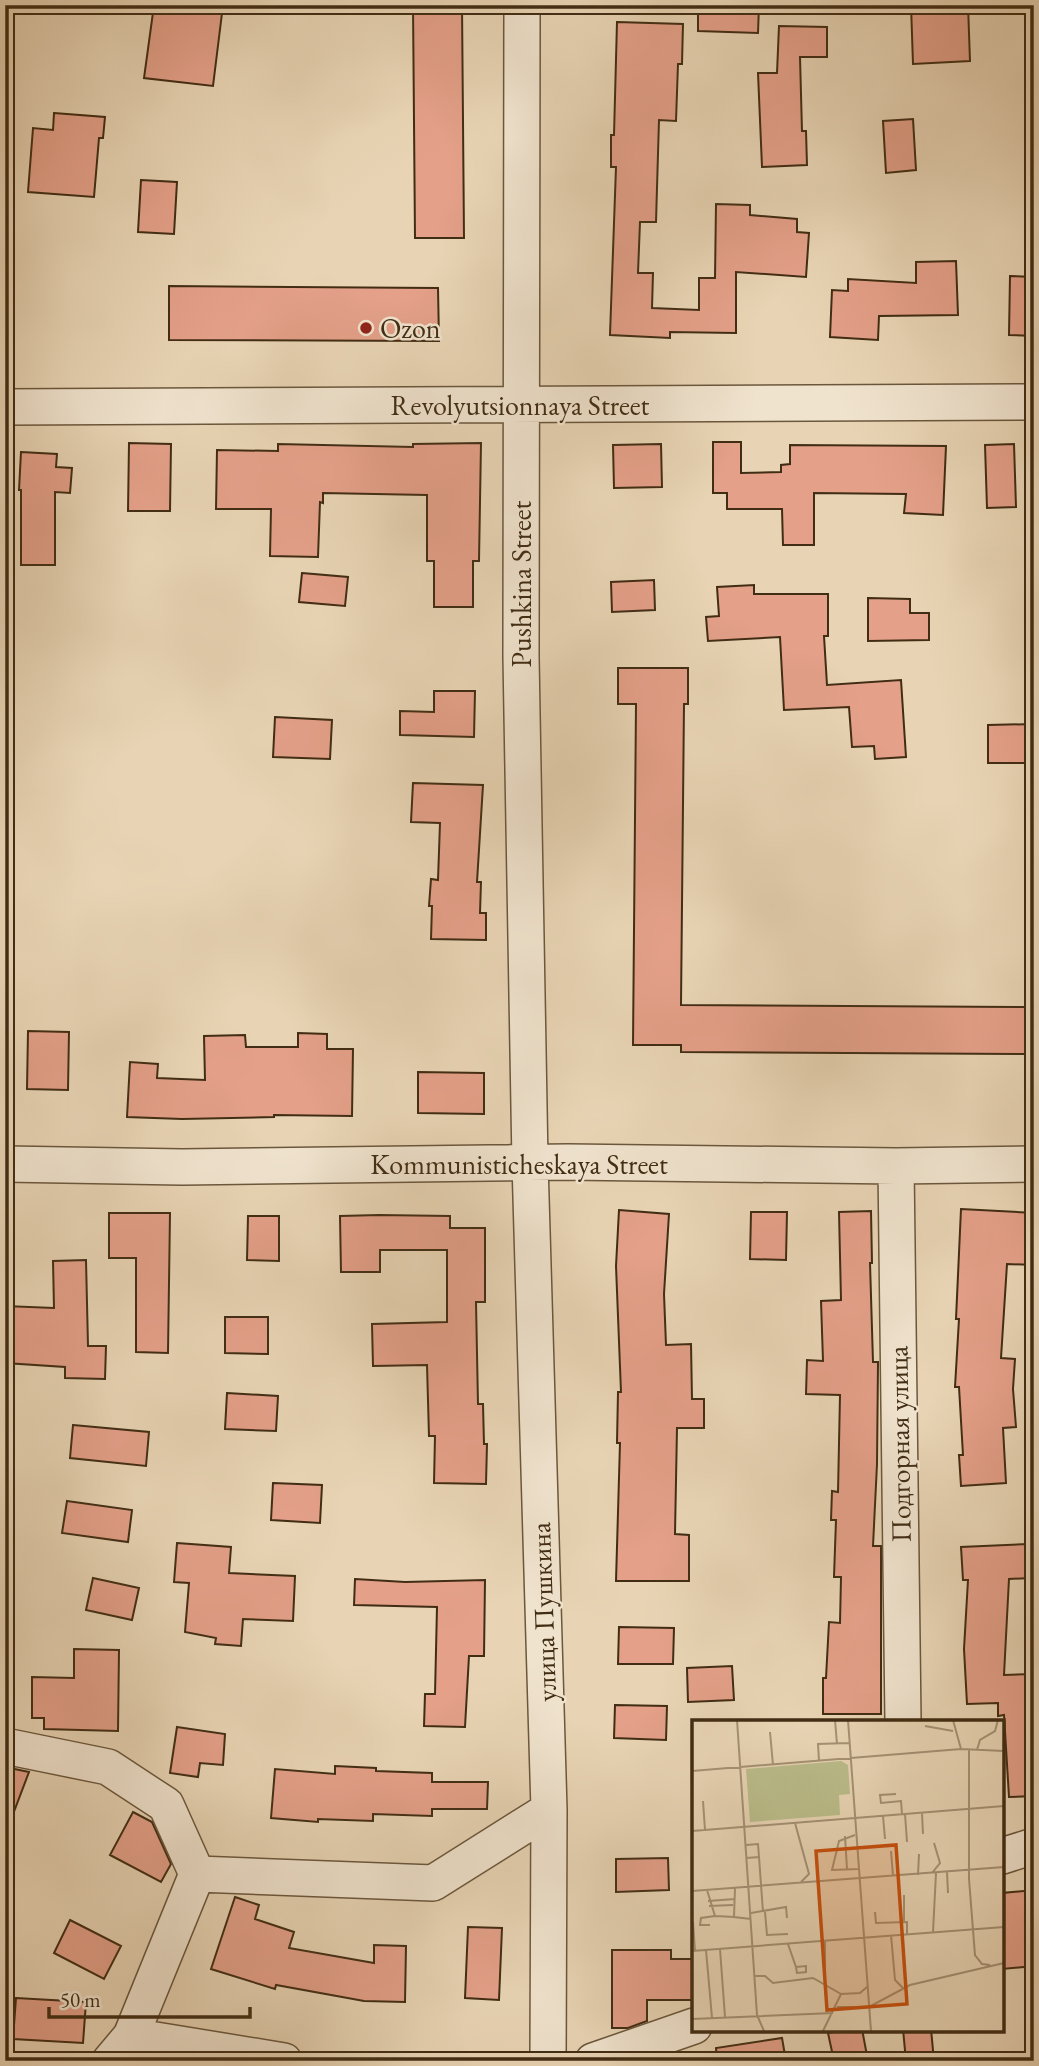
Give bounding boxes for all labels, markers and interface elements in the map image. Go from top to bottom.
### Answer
place label: Ozon [380,310,441,346]
marker: Ozon [358,320,374,336]
street label: Revolyutsionnaya Street [391,387,650,423]
street label: Pushkina Street [503,500,539,667]
street label: Kommunisticheskaya Street [370,1146,668,1182]
street label: Подгорная улица [879,1345,919,1543]
street label: улица Пушкина [522,1521,564,1702]
inset map [692,1720,1004,2031]
scale bar [49,1975,250,2019]
text: 50 m [60,1986,101,2013]

